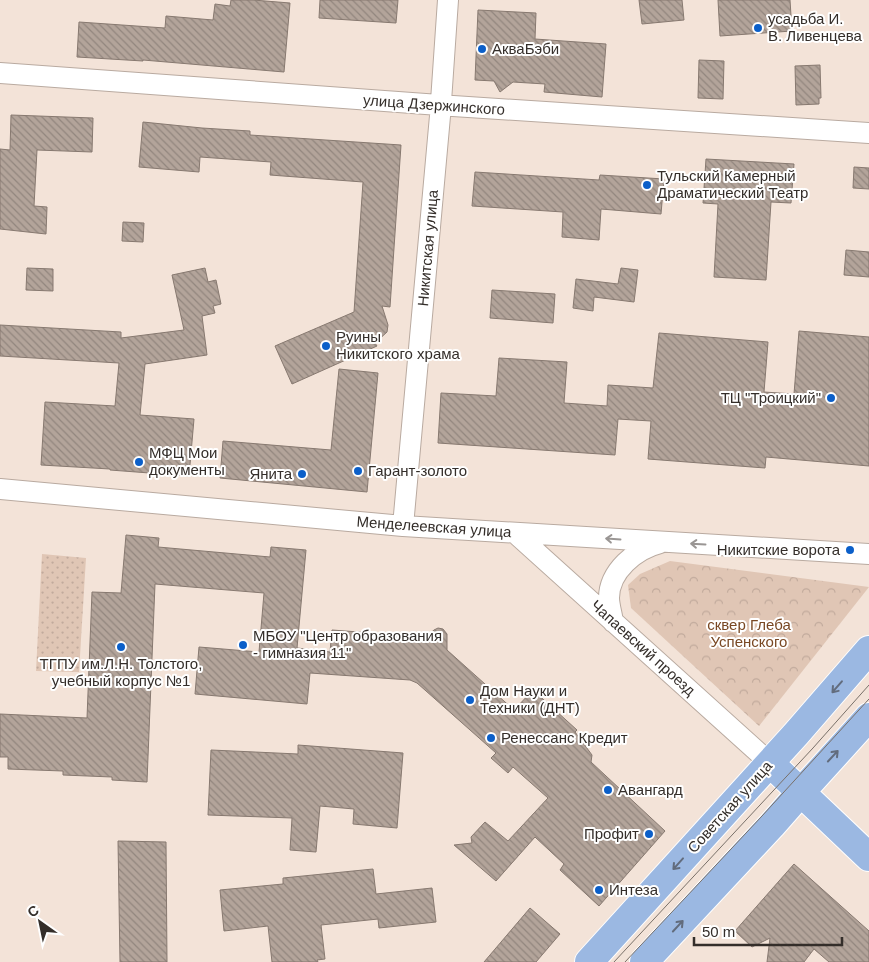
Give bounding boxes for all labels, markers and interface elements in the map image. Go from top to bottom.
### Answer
place label: усадьба И. В. Ливенцева [768,10,863,44]
marker: усадьба И. В. Ливенцева [752,22,764,34]
place label: АкваБэби [492,40,559,57]
marker: АкваБэби [476,43,488,55]
street label: улица Дзержинского [363,91,506,118]
place label: Тульский Камерный Драматический Театр [657,167,808,201]
marker: Тульский Камерный Драматический Театр [641,179,653,191]
street label: Никитская улица [414,188,441,307]
place label: Руины Никитского храма [336,328,461,362]
marker: Руины Никитского храма [320,340,332,352]
place label: ТЦ "Троицкий" [721,389,821,406]
marker: ТЦ "Троицкий" [825,392,837,404]
place label: МФЦ Мои документы [149,444,225,478]
marker: МФЦ Мои документы [133,456,145,468]
place label: Гарант-золото [368,462,467,479]
place label: Янита [249,465,293,482]
marker: Гарант-золото [352,465,364,477]
marker: Янита [296,468,308,480]
street label: Менделеевская улица [356,513,513,540]
one-way arrow [606,535,622,544]
one-way arrow [690,540,706,549]
place label: Никитские ворота [717,541,841,558]
marker: Никитские ворота [844,544,856,556]
street label: Чапаевский проезд [588,596,699,699]
park label: сквер Глеба Успенского [707,616,791,650]
place label: МБОУ "Центр образования - гимназия 11" [253,627,442,661]
marker: МБОУ "Центр образования - гимназия 11" [237,639,249,651]
marker: ТГПУ им.Л.Н. Толстого, учебный корпус №1 [115,641,127,653]
place label: ТГПУ им.Л.Н. Толстого, учебный корпус №1 [40,655,202,689]
one-way arrow [832,680,843,693]
place label: Дом Науки и Техники (ДНТ) [480,682,580,716]
marker: Дом Науки и Техники (ДНТ) [464,694,476,706]
place label: Ренессанс Кредит [501,729,628,746]
marker: Ренессанс Кредит [485,732,497,744]
one-way arrow [827,750,839,762]
street label: Советская улица [684,757,776,856]
place label: Авангард [618,781,683,798]
marker: Авангард [602,784,614,796]
place label: Профит [584,825,639,842]
marker: Профит [643,828,655,840]
one-way arrow [673,857,684,870]
place label: Интеза [609,881,659,898]
marker: Интеза [593,884,605,896]
north arrow [15,897,65,947]
text: С [24,902,42,921]
scale bar [694,914,842,946]
one-way arrow [672,920,684,933]
text: 50 m [702,923,735,940]

